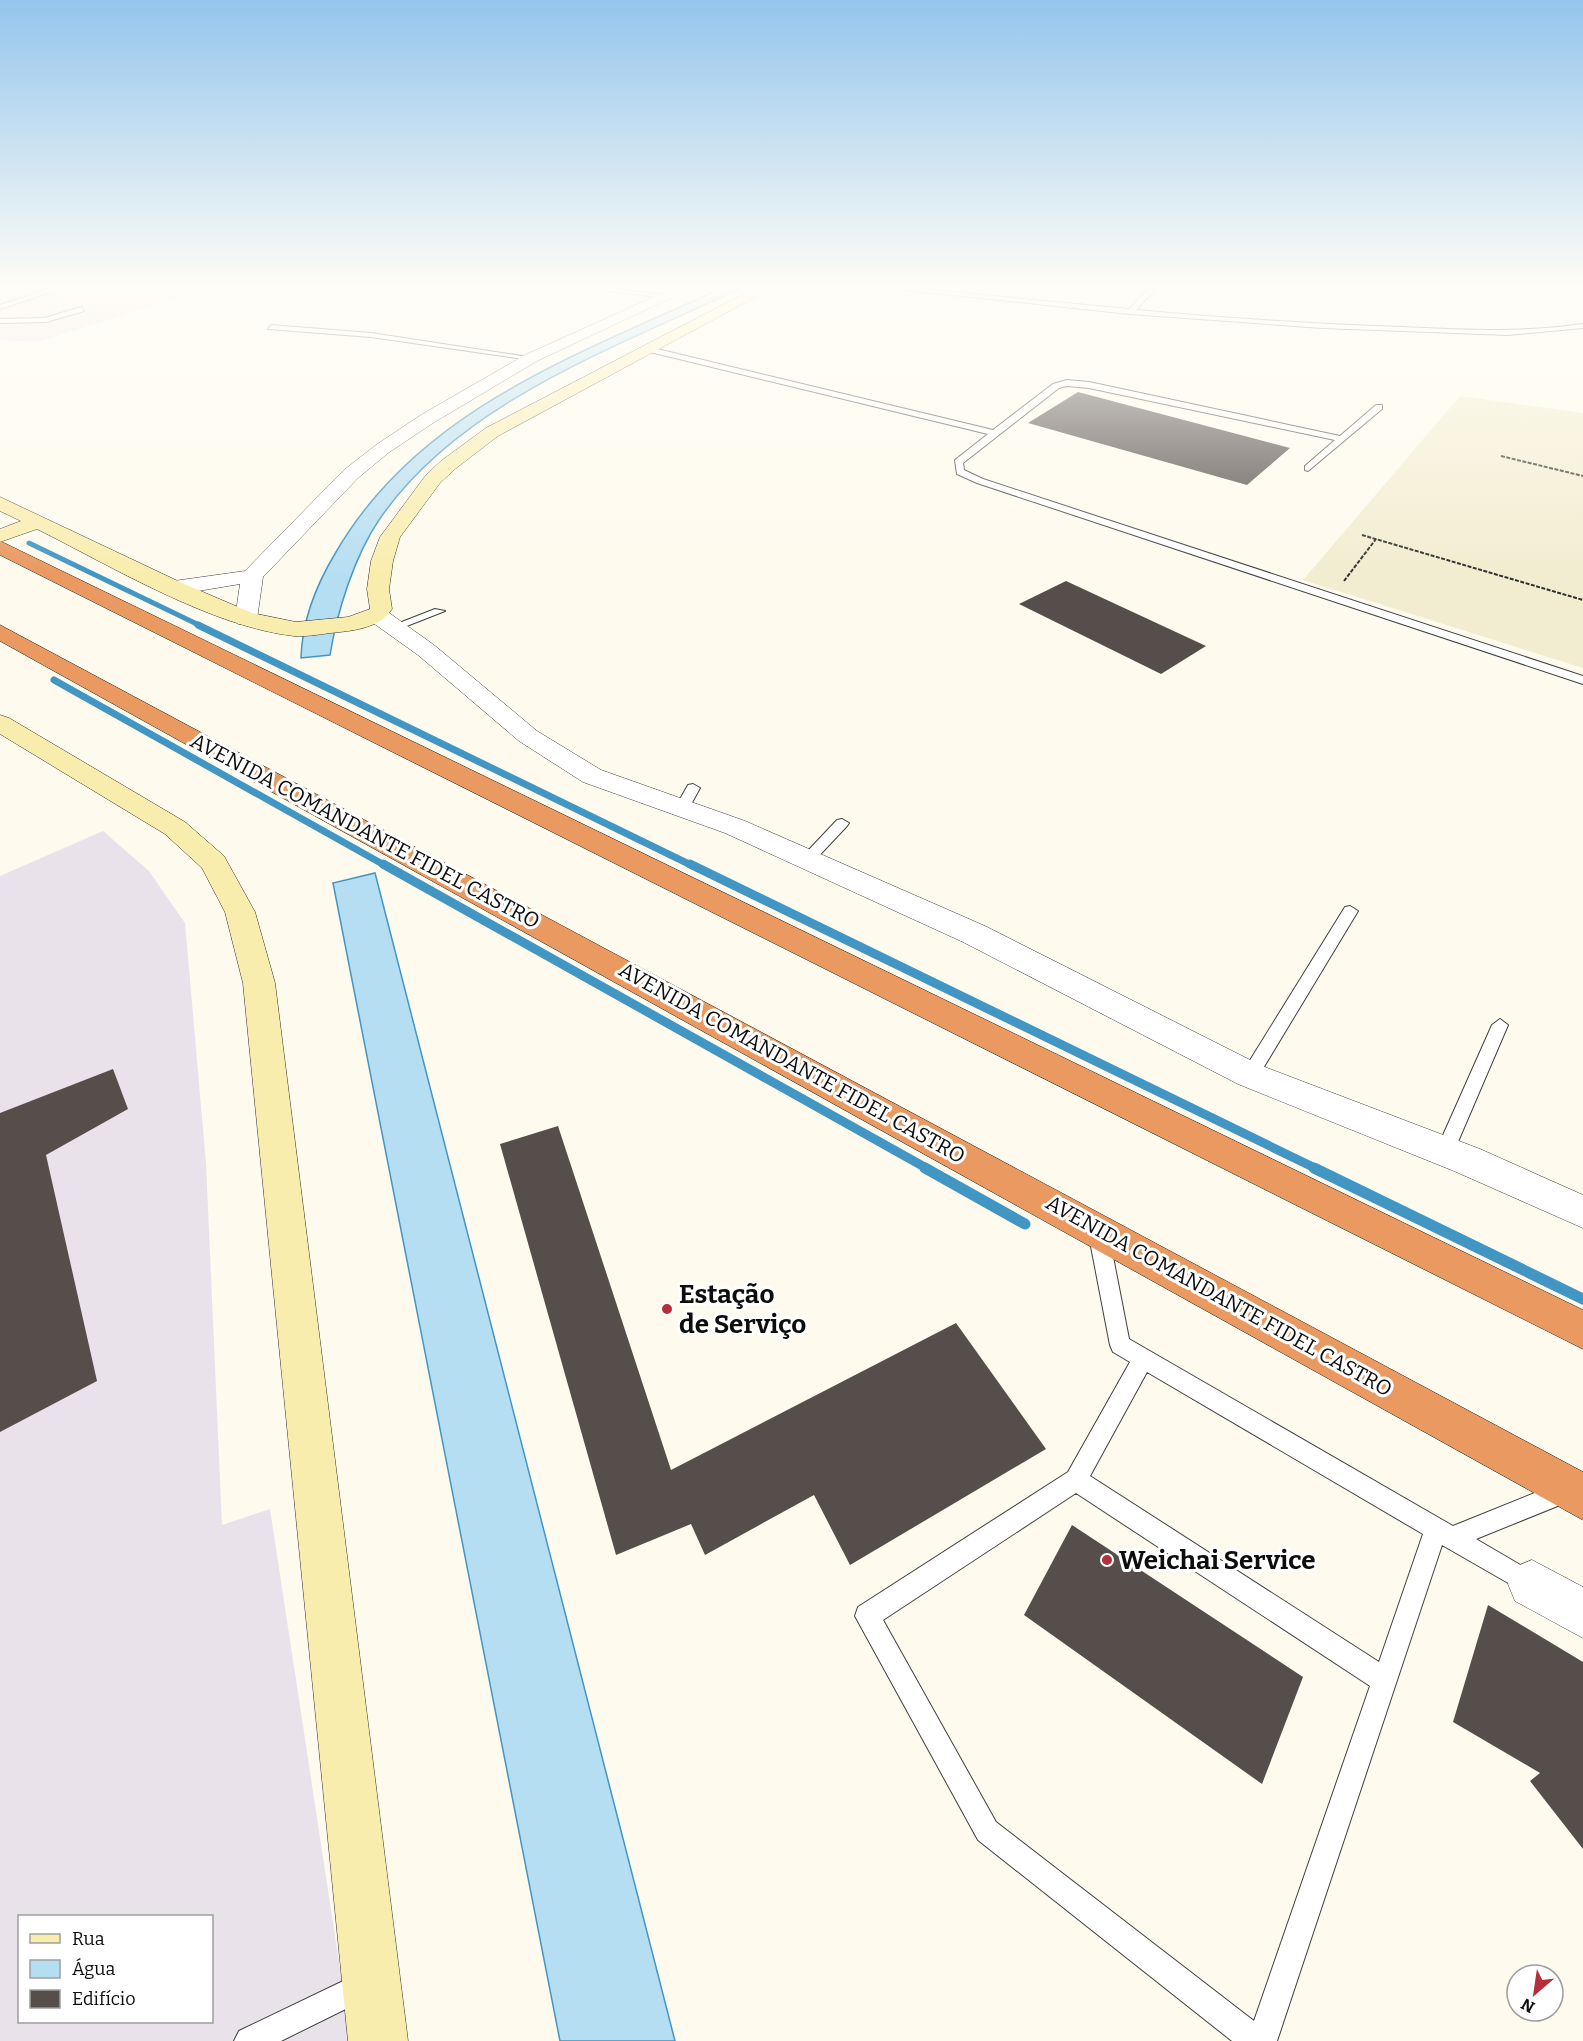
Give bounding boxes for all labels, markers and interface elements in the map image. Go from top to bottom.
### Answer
street label: AVENIDA COMANDANTE FIDEL CASTRO [186,728,544,934]
street label: AVENIDA COMANDANTE FIDEL CASTRO [614,957,970,1169]
street label: AVENIDA COMANDANTE FIDEL CASTRO [1041,1190,1397,1402]
place label: Estação de Serviço [679,1279,806,1340]
marker: Estação de Serviço [660,1302,674,1316]
place label: Weichai Service [1119,1545,1315,1576]
marker: Weichai Service [1100,1553,1114,1567]
legend [18,1915,213,2023]
text: Rua [72,1928,105,1950]
text: Água [72,1958,116,1980]
north arrow [1505,1963,1565,2023]
text: Edifício [72,1988,136,2010]
text: N [1518,1994,1538,2017]

